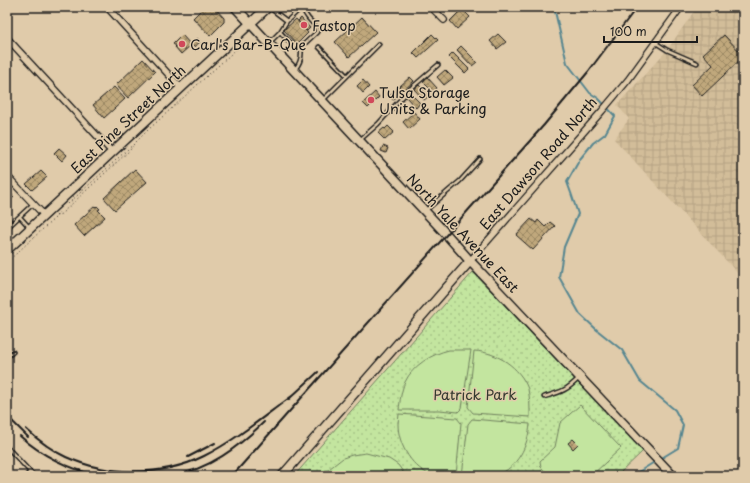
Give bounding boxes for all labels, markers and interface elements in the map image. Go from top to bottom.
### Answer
place label: Fastop [312,15,356,36]
scale bar [604,18,697,44]
marker: Fastop [299,20,309,30]
text: 100 m [610,22,647,40]
place label: Carl's Bar-B-Que [190,34,307,55]
marker: Carl's Bar-B-Que [177,39,187,49]
street label: East Pine Street North [66,60,190,178]
place label: Tulsa Storage Units & Parking [379,82,487,119]
street label: East Dawson Road North [474,92,602,234]
marker: Tulsa Storage Units & Parking [366,95,376,105]
street label: North Yale Avenue East [402,169,524,298]
park label: Patrick Park [433,384,517,405]

